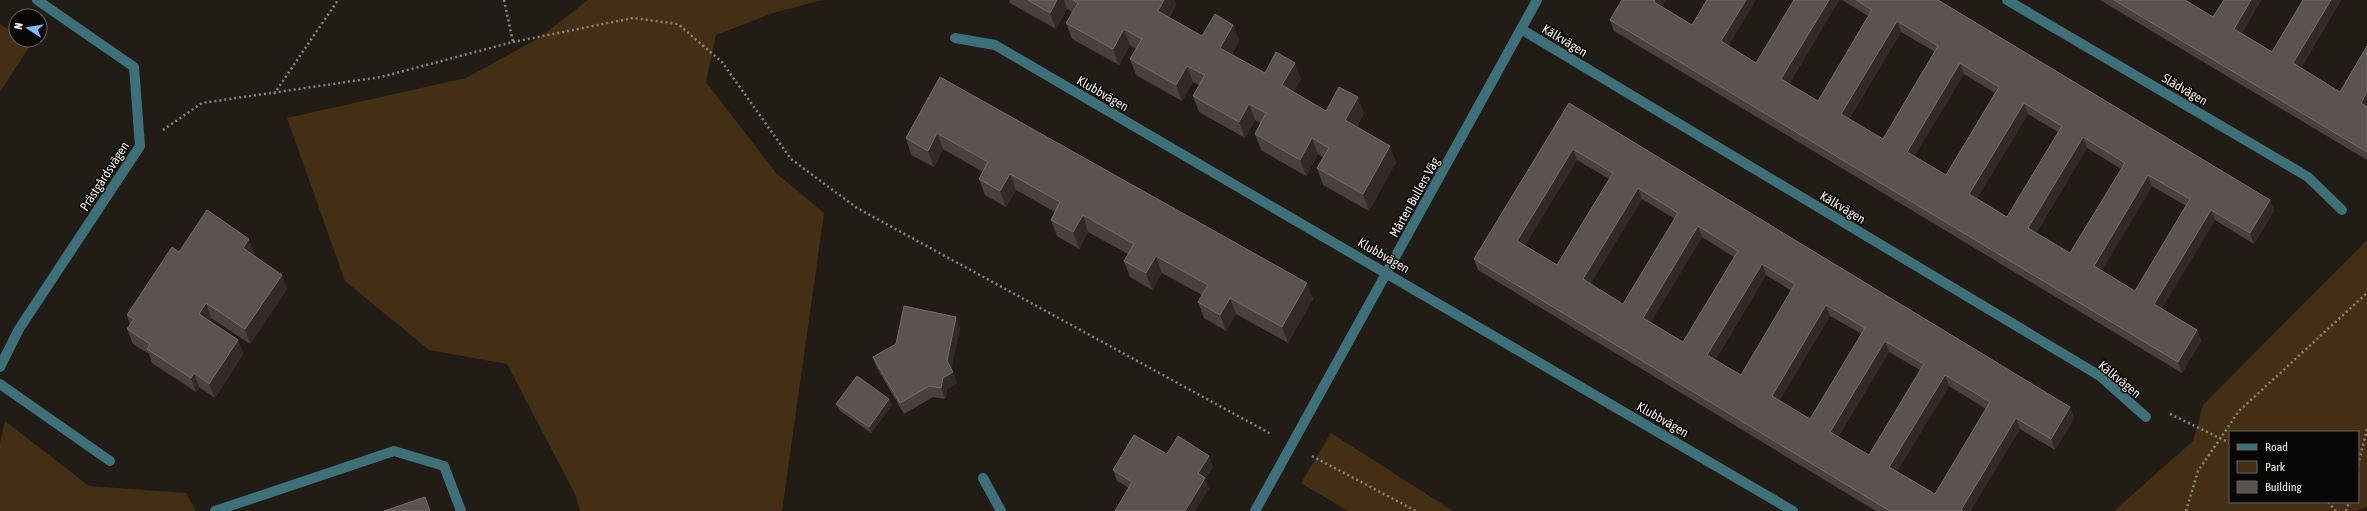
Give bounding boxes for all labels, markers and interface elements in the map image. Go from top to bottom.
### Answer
north arrow [8,8,48,48]
text: N [12,21,25,30]
street label: Kälkvägen [1539,21,1590,60]
street label: Slädvägen [2159,70,2210,108]
street label: Klubbvägen [1074,73,1131,114]
street label: Prästgårdsvägen [77,139,132,214]
street label: Mårten Bullers Väg [1386,154,1443,240]
street label: Kälkvägen [1817,188,1868,227]
street label: Klubbvägen [1355,235,1412,276]
street label: Kälkvägen [2095,358,2144,401]
street label: Klubbvägen [1634,399,1691,440]
legend [2229,431,2359,503]
text: Road [2265,440,2288,454]
text: Park [2265,460,2286,474]
text: Building [2265,480,2303,494]

